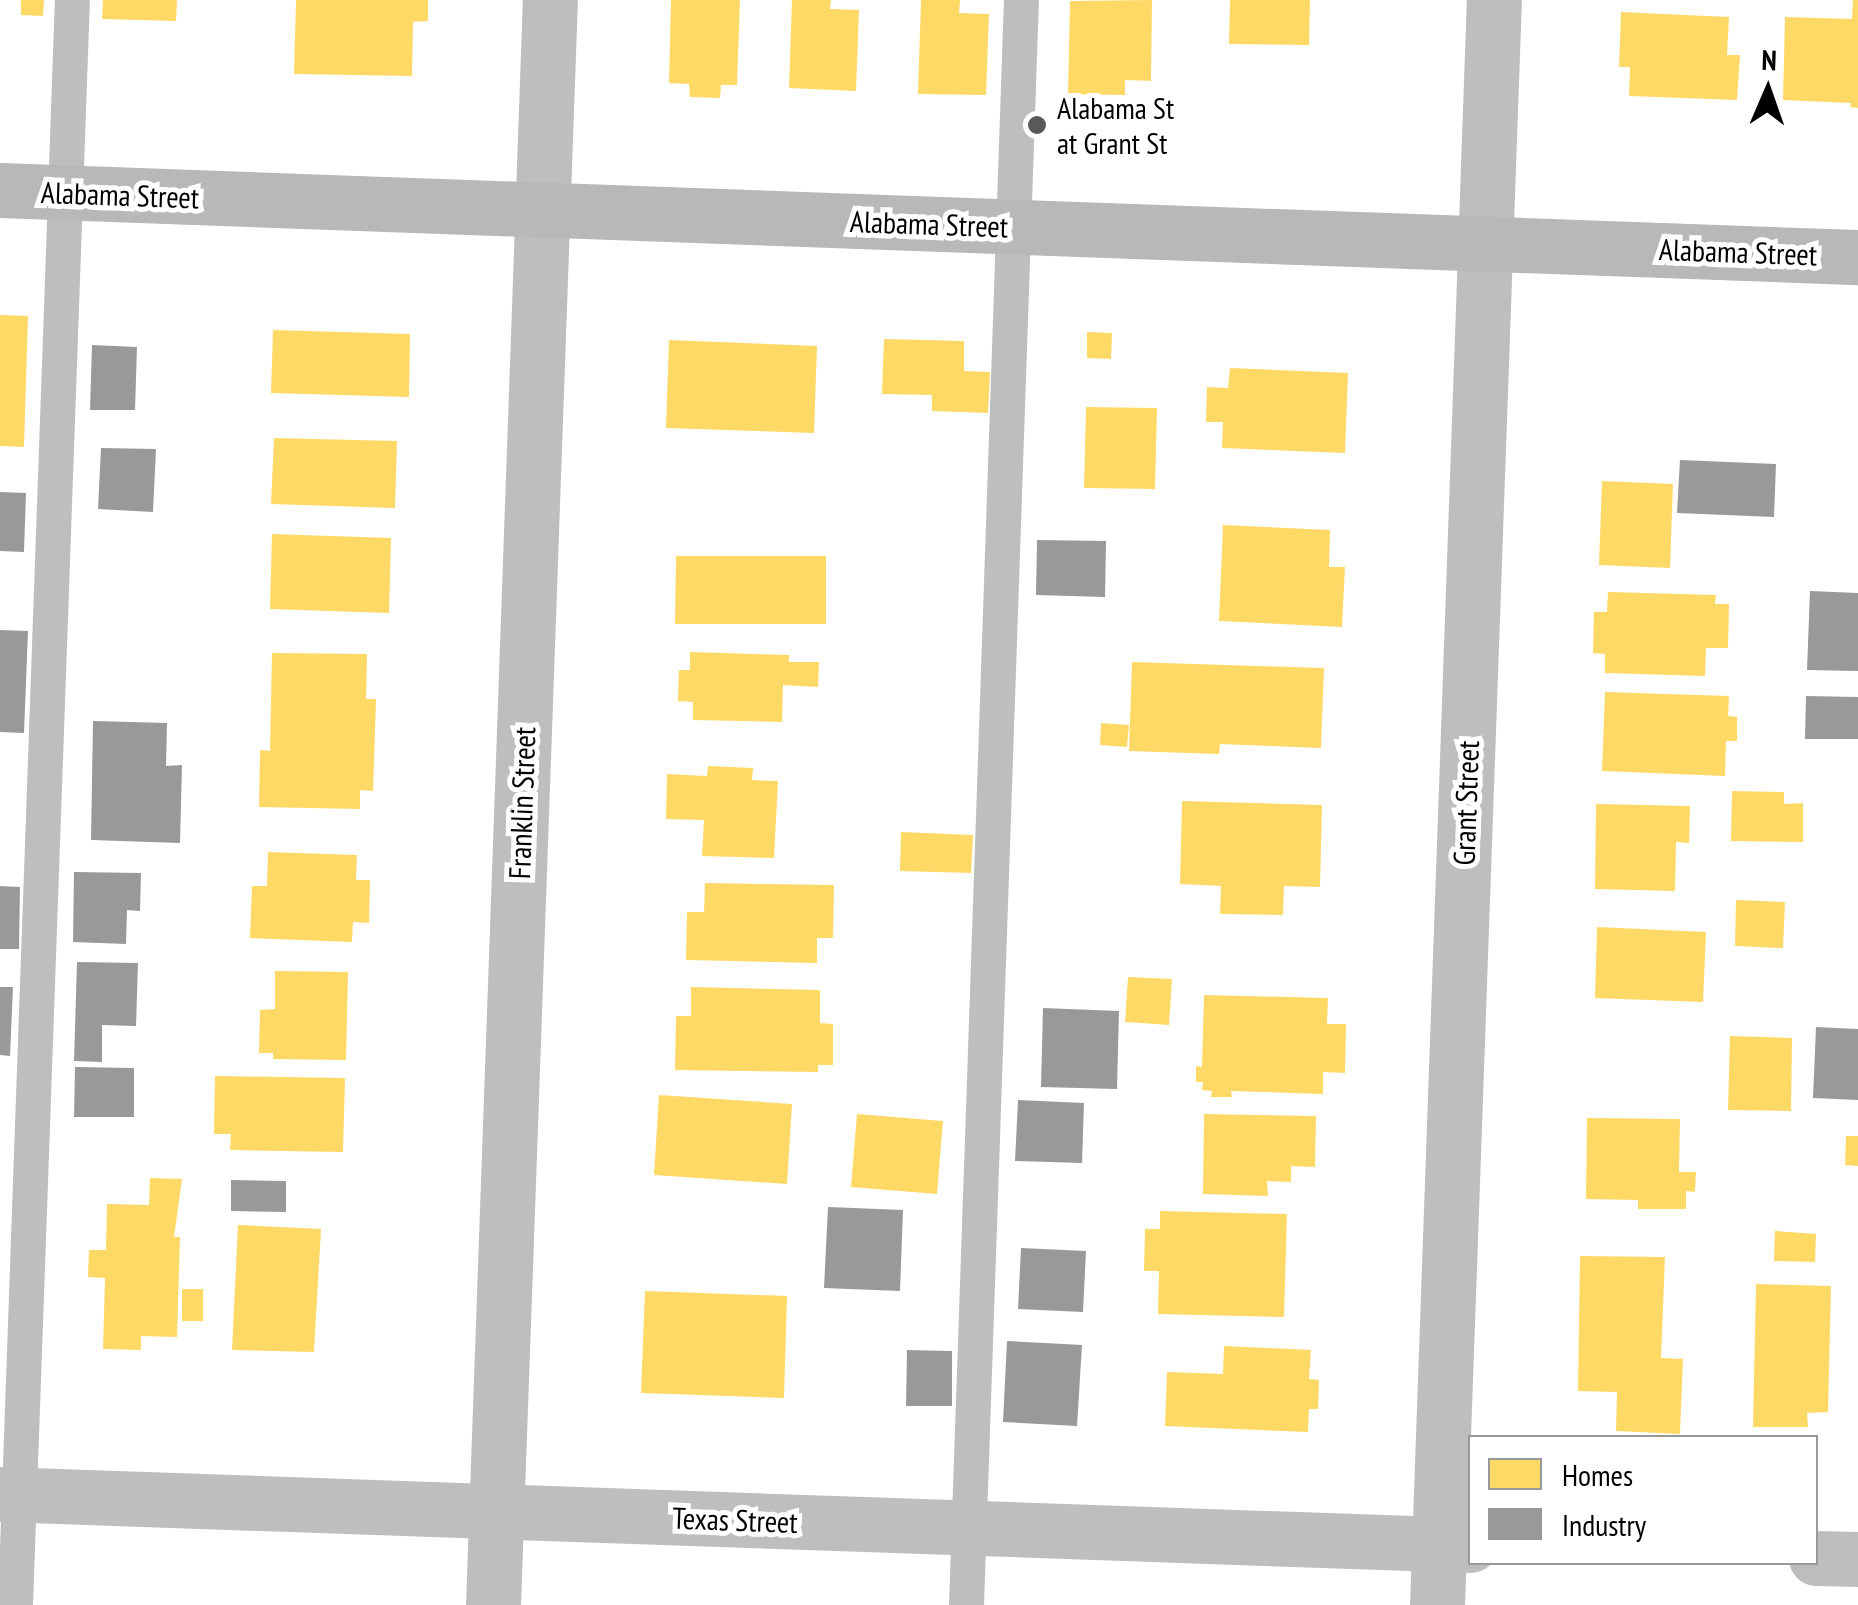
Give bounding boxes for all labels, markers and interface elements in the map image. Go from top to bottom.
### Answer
north arrow [1718,40,1818,140]
text: N [1761,41,1777,78]
place label: Alabama St at Grant St [1057,90,1174,160]
marker: Alabama St at Grant St [1026,114,1048,136]
street label: Alabama Street [40,174,200,216]
street label: Alabama Street [849,203,1009,245]
street label: Alabama Street [1658,231,1818,273]
street label: Franklin Street [501,726,543,880]
street label: Grant Street [1446,740,1486,866]
legend [1468,1435,1818,1565]
text: Homes [1562,1455,1633,1494]
street label: Texas Street [672,1500,798,1540]
text: Industry [1562,1505,1646,1544]

